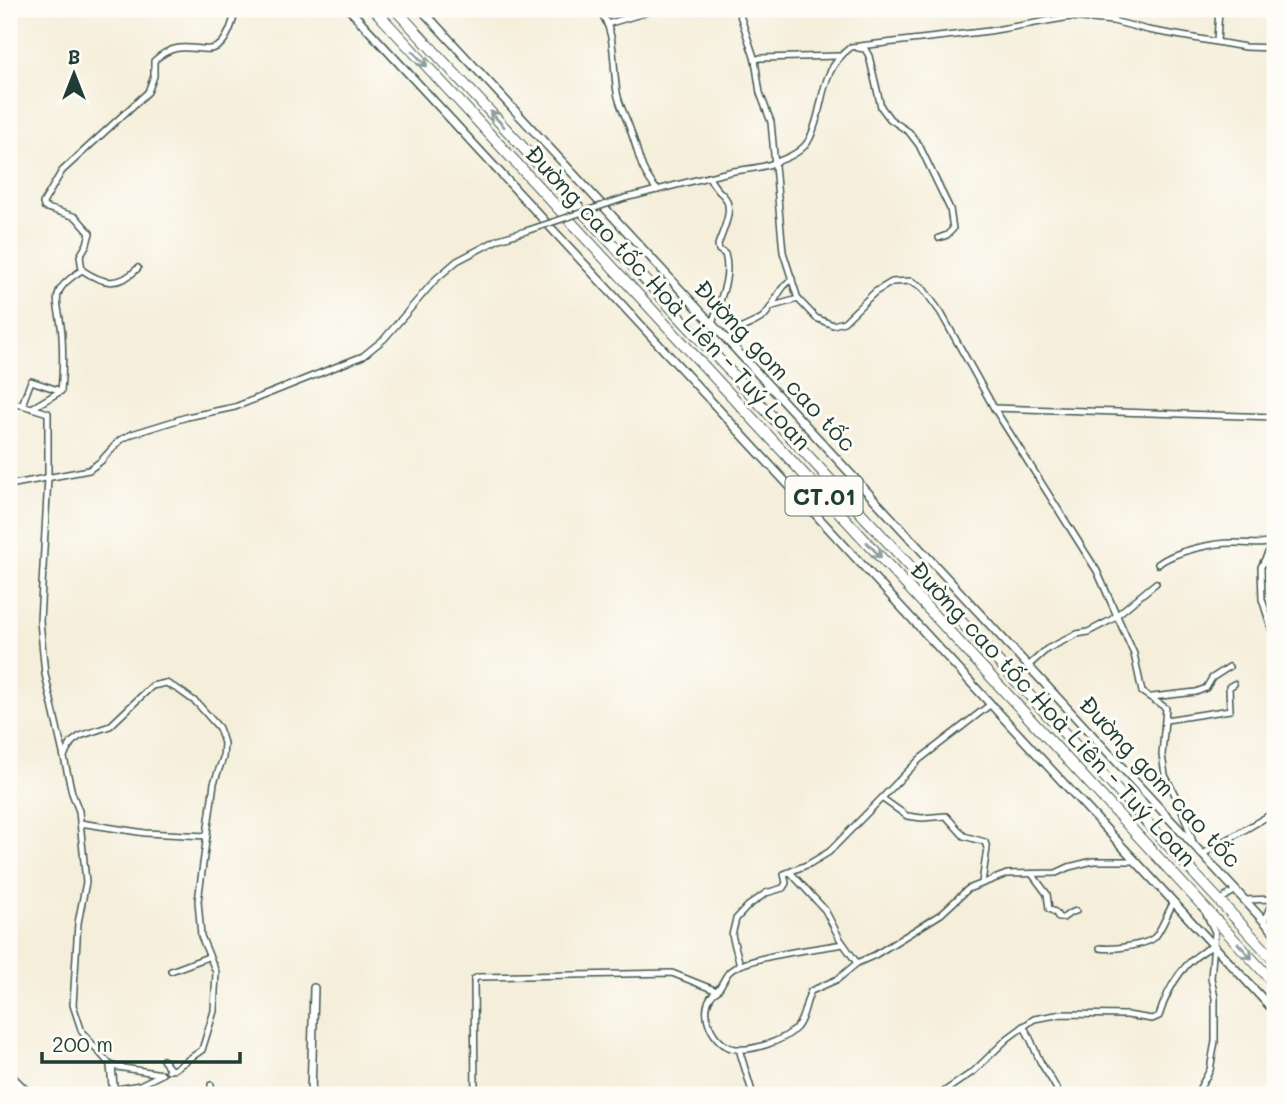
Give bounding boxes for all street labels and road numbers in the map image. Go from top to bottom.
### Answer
street label: Đường cao tốc Hoà Liên - Tuý Loan [519,138,819,456]
street label: Đường gom cao tốc [688,272,864,458]
road number: CT.01 [786,476,862,516]
street label: Đường cao tốc Hoà Liên - Tuý Loan [904,554,1204,872]
street label: Đường gom cao tốc [1073,688,1249,874]

